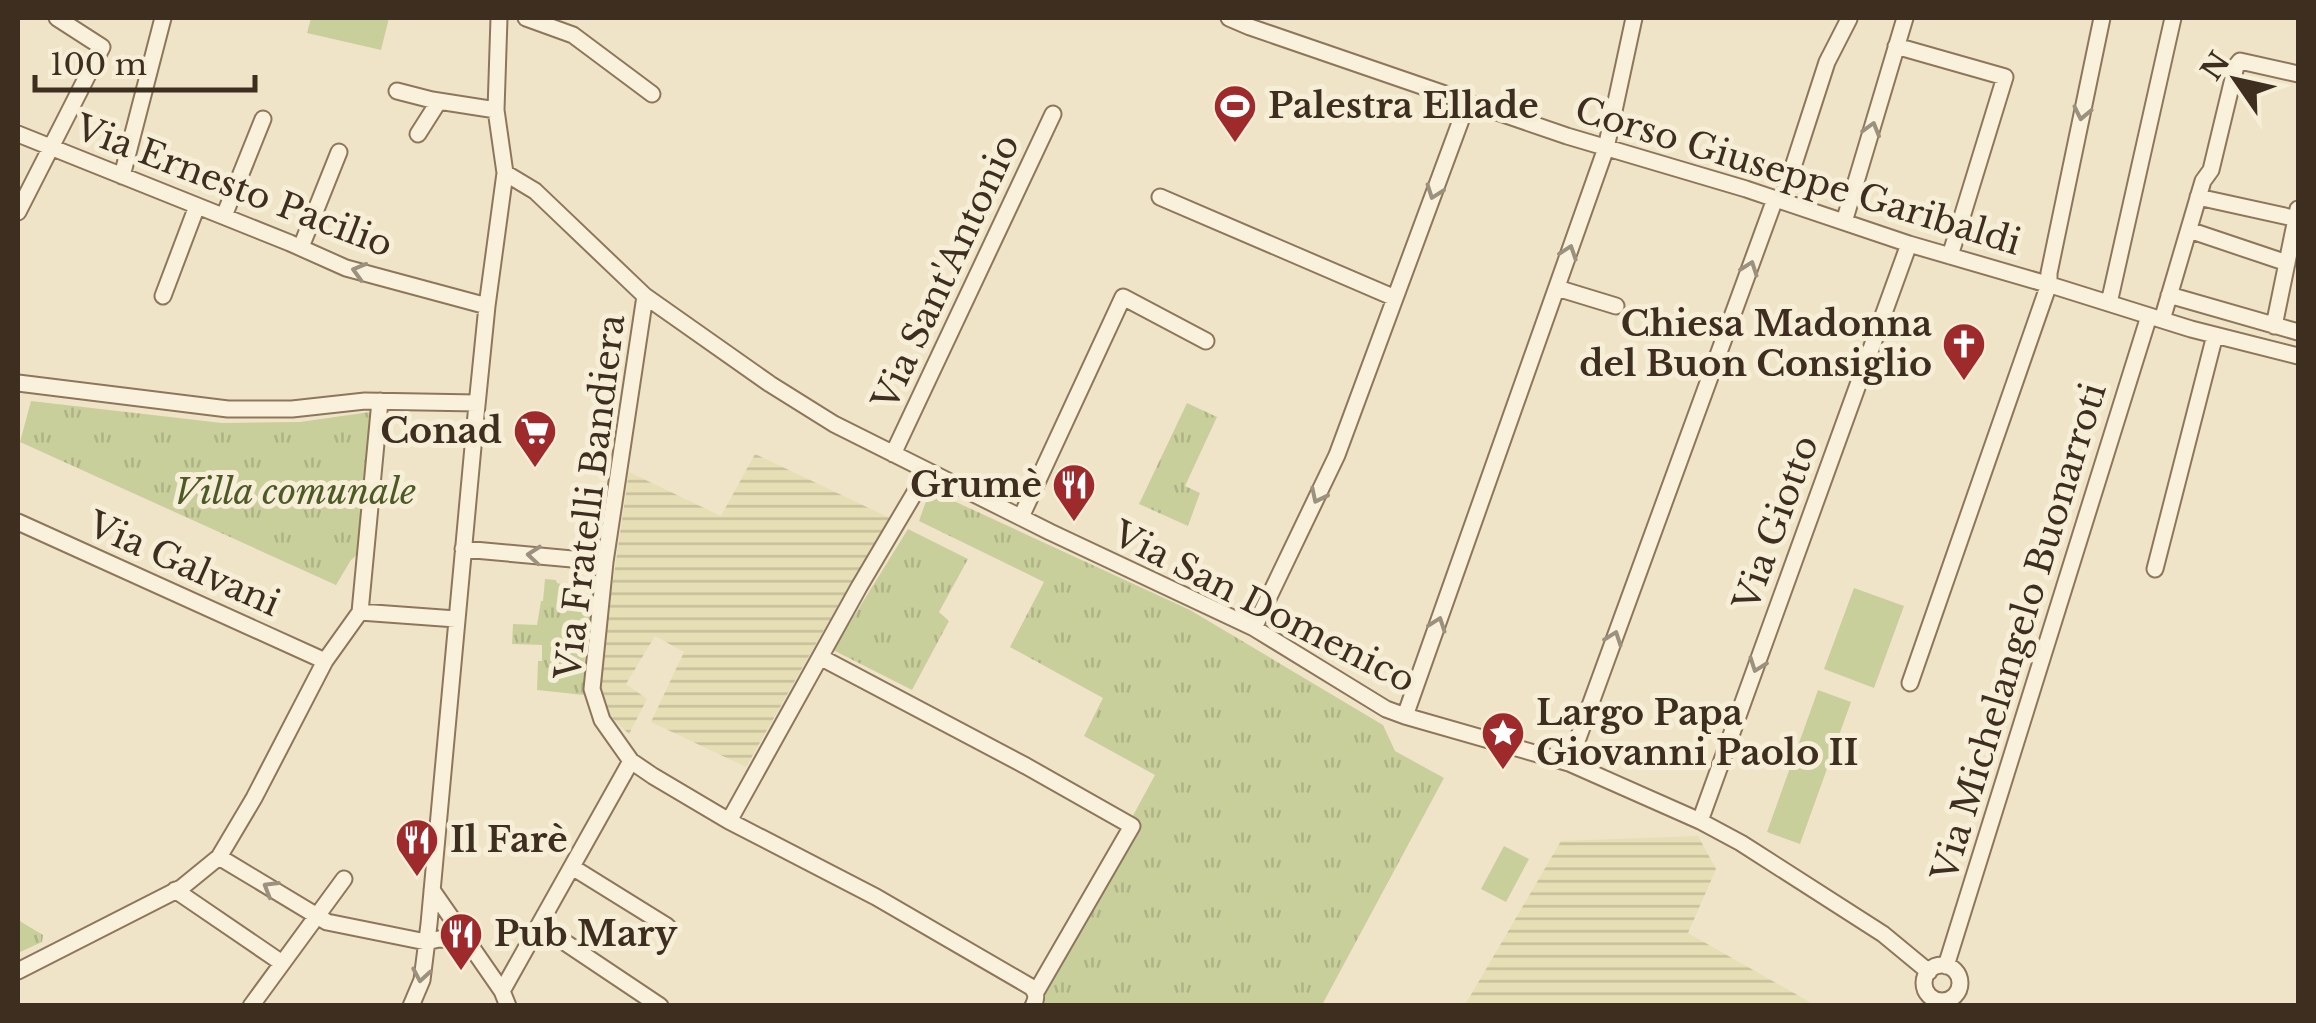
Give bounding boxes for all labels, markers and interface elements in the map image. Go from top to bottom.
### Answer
scale bar [35,30,255,92]
north arrow [2186,30,2286,130]
text: 100 m [50,46,147,83]
text: N [2194,46,2238,87]
sports icon: Palestra Ellade [1212,83,1258,144]
place label: Palestra Ellade [1268,84,1539,127]
street label: Corso Giuseppe Garibaldi [1570,87,2026,264]
one-way arrow [2073,104,2094,121]
street label: Via Ernesto Pacilio [69,105,399,266]
one-way arrow [1860,121,1881,138]
street label: Via Sant'Antonio [863,127,1028,417]
one-way arrow [1425,183,1446,200]
one-way arrow [1558,244,1578,261]
one-way arrow [1738,260,1759,277]
one-way arrow [352,262,369,283]
place label: Chiesa Madonna del Buon Consiglio [1579,302,1932,385]
street label: Via Fratelli Bandiera [546,311,633,683]
church icon: Chiesa Madonna del Buon Consiglio [1941,321,1987,382]
street label: Via Michelangelo Buonarroti [1922,377,2115,887]
supermarket icon: Conad [512,408,558,469]
place label: Conad [380,409,502,452]
street label: Via Giotto [1724,430,1827,617]
restaurant icon: Grumè [1051,462,1097,523]
place label: Grumè [910,463,1042,506]
park label: Villa comunale [174,470,416,513]
one-way arrow [1310,485,1330,503]
street label: Via Galvani [81,502,287,625]
street label: Via San Domenico [1105,511,1423,701]
one-way arrow [526,545,542,567]
one-way arrow [1426,617,1446,634]
one-way arrow [1602,631,1623,648]
one-way arrow [1748,656,1769,673]
place label: Largo Papa Giovanni Paolo II [1536,691,1859,774]
place icon: Largo Papa Giovanni Paolo II [1480,710,1526,771]
restaurant icon: Il Farè [394,817,440,878]
place label: Il Farè [450,818,568,861]
one-way arrow [263,881,281,900]
restaurant icon: Pub Mary [438,911,484,972]
place label: Pub Mary [494,912,677,955]
one-way arrow [411,966,432,983]

